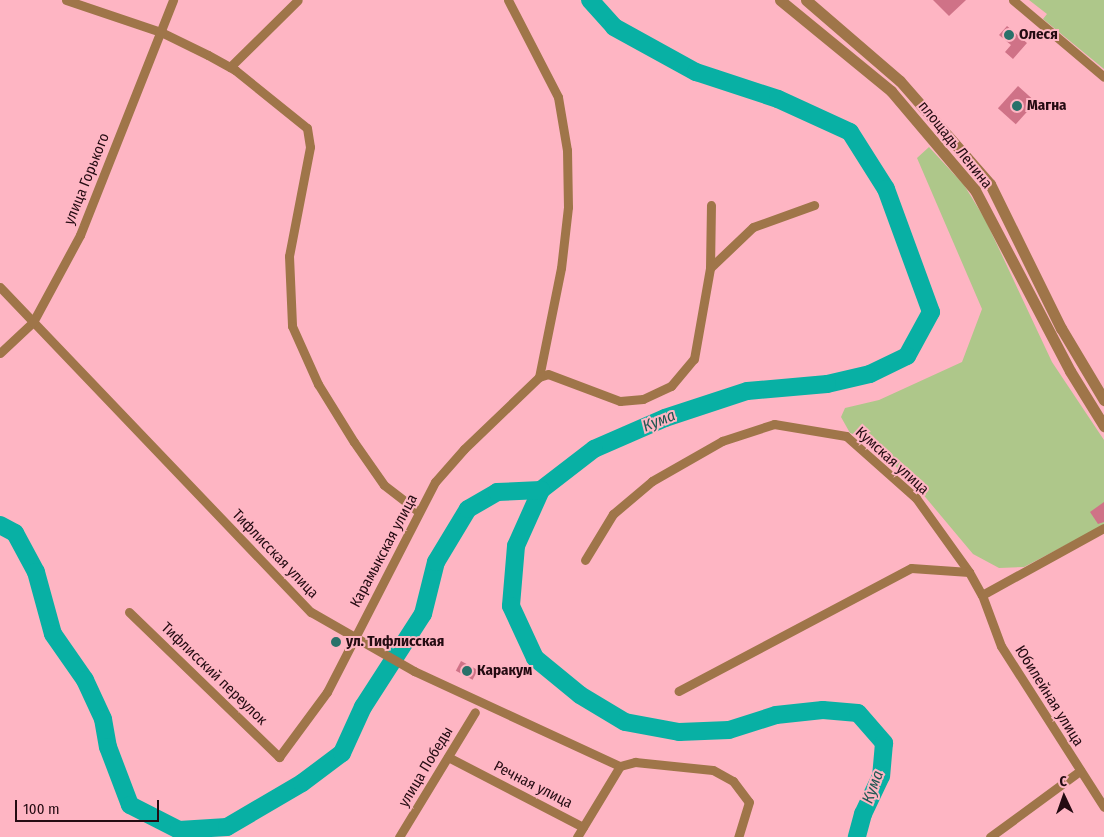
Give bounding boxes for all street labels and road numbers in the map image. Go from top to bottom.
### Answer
street label: площадь Ленина [914,98,996,192]
street label: улица Горького [60,130,114,228]
street label: Кумская улица [852,423,932,499]
street label: Карамыкская улица [347,491,421,611]
street label: Тифлисская улица [228,506,322,602]
street label: Тифлисский переулок [157,619,271,729]
street label: Юбилейная улица [1011,642,1087,750]
street label: улица Победы [395,724,457,810]
street label: Речная улица [491,757,575,813]

